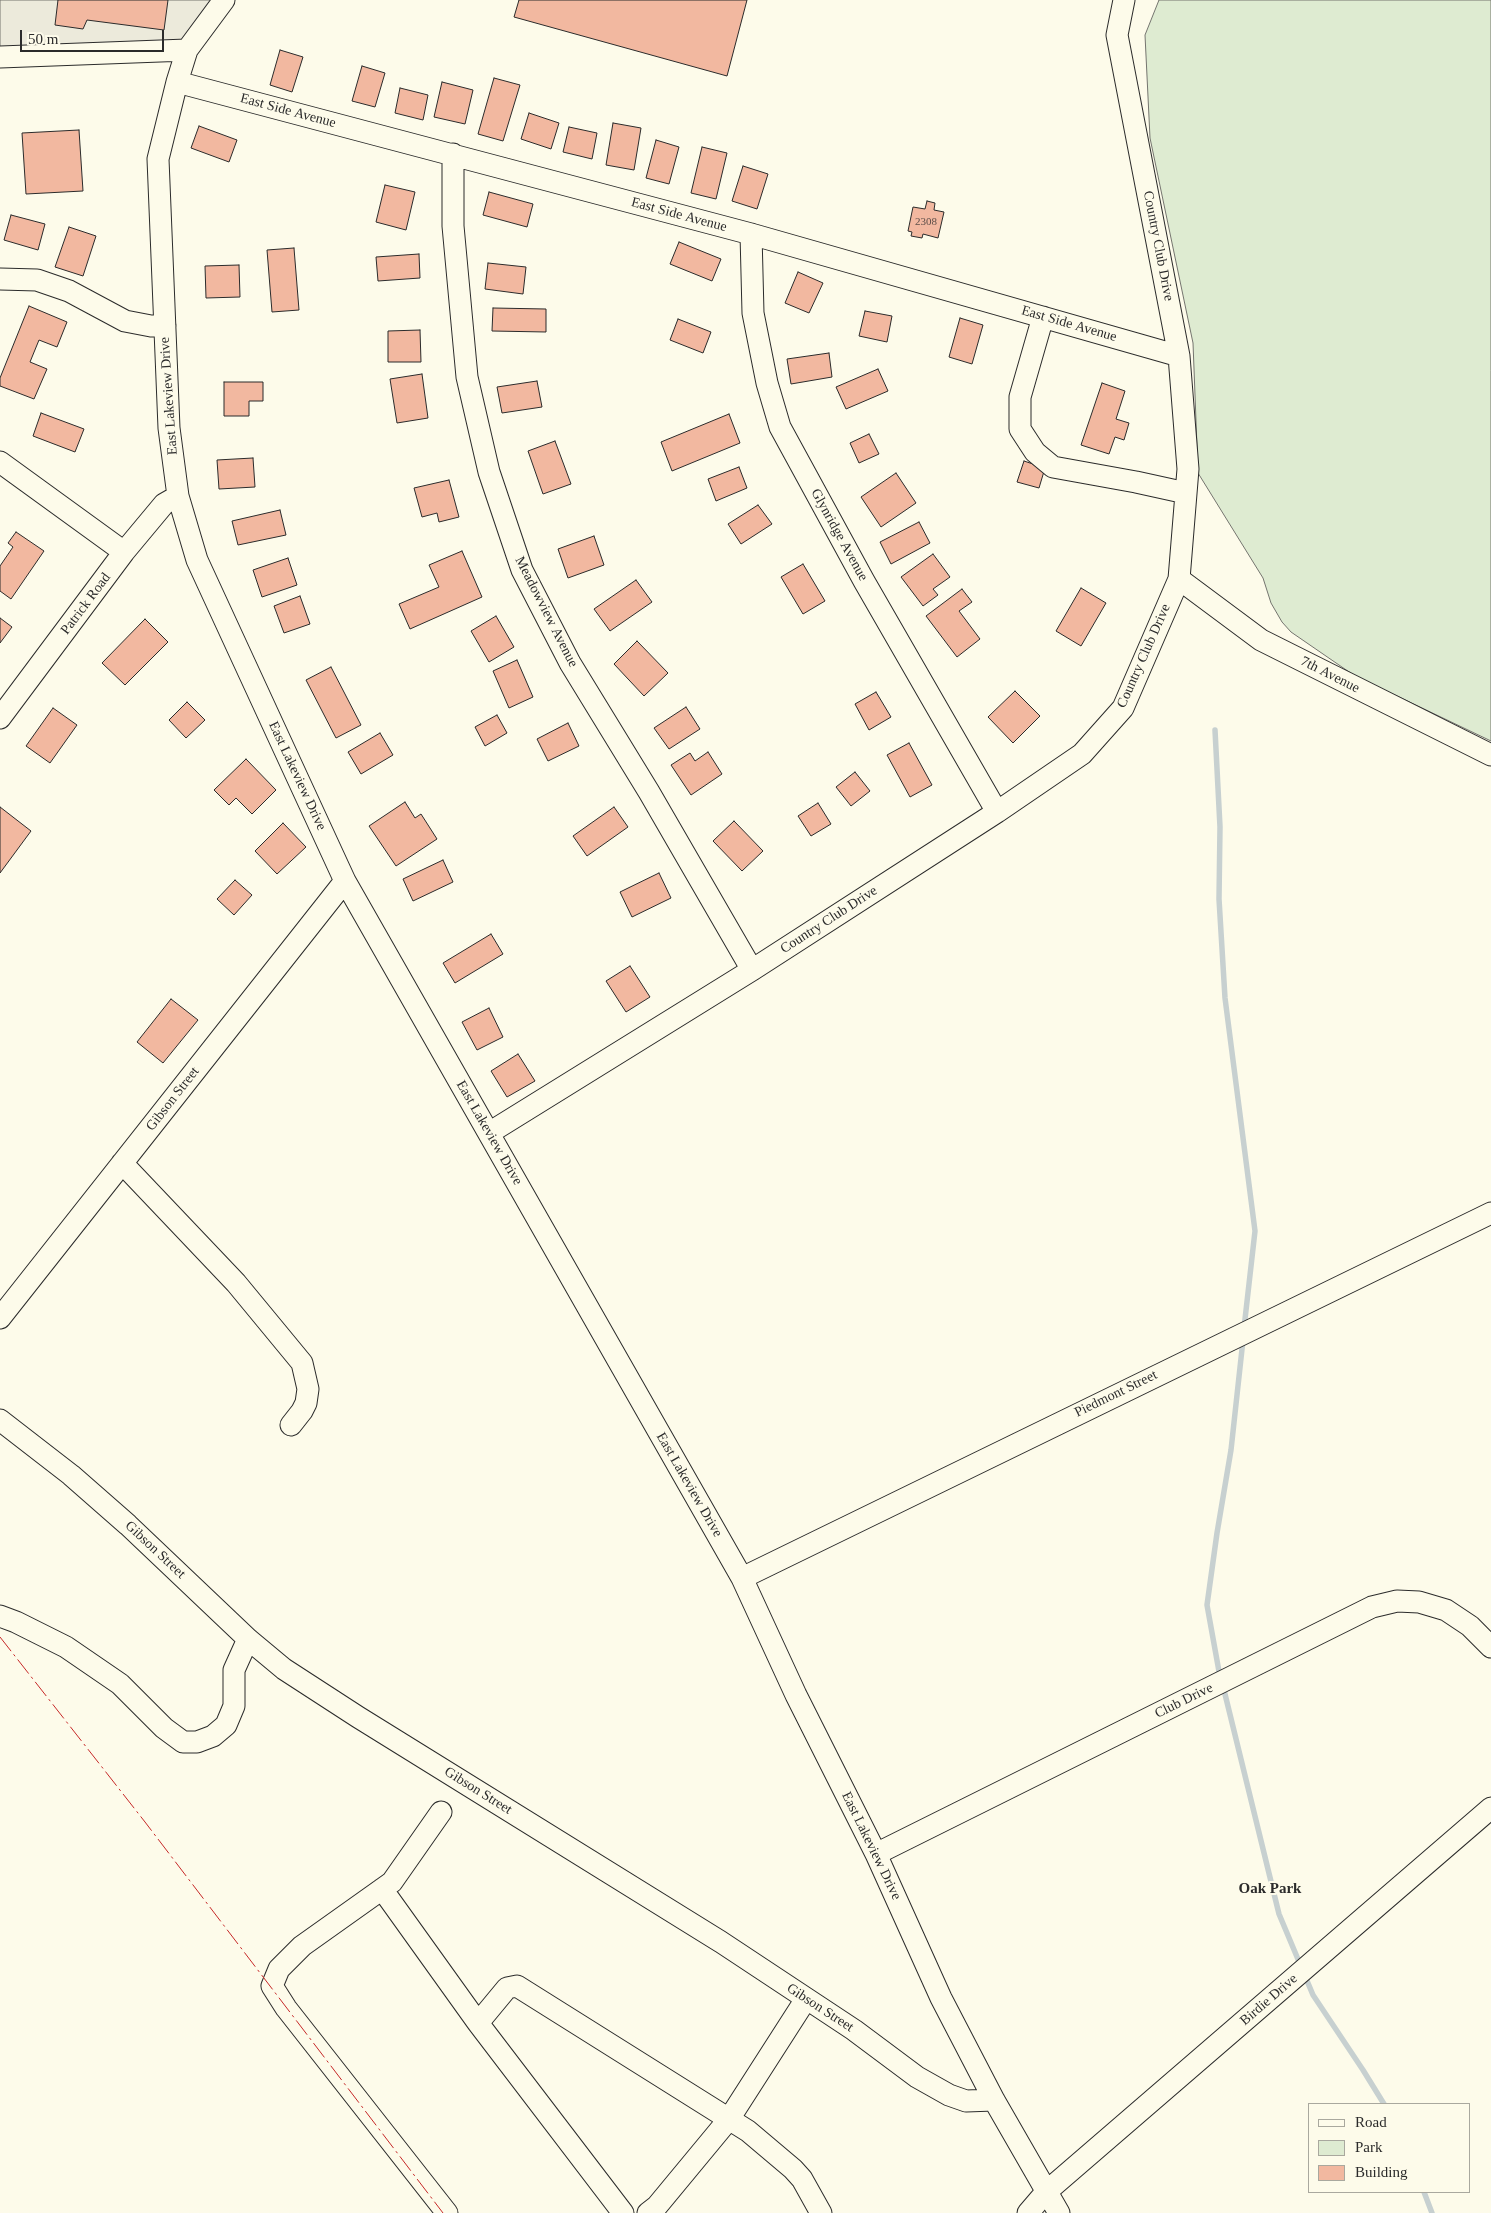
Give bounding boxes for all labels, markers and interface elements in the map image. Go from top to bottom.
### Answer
scale bar [22,20,166,52]
text: 50 m [28,31,58,47]
street label: East Side Avenue [238,90,338,132]
street label: Country Club Drive [1139,189,1177,303]
street label: East Side Avenue [629,194,729,236]
house number: 2308 [915,215,937,229]
street label: East Side Avenue [1019,302,1119,346]
street label: East Lakeview Drive [156,336,182,456]
street label: Glynridge Avenue [807,486,871,584]
street label: Meadowview Avenue [511,554,581,670]
street label: Patrick Road [57,570,115,638]
street label: Country Club Drive [1114,601,1174,711]
street label: 7th Avenue [1298,653,1362,697]
street label: East Lakeview Drive [264,719,330,833]
street label: Country Club Drive [777,882,881,958]
street label: Gibson Street [143,1064,203,1134]
street label: East Lakeview Drive [452,1078,526,1188]
street label: Piedmont Street [1072,1367,1160,1421]
street label: East Lakeview Drive [652,1430,726,1540]
street label: Gibson Street [121,1518,189,1582]
street label: Club Drive [1152,1680,1216,1722]
street label: Gibson Street [441,1764,515,1818]
street label: East Lakeview Drive [838,1789,904,1903]
district label: Oak Park [1239,1880,1301,1898]
street label: Birdie Drive [1237,1971,1301,2029]
street label: Gibson Street [783,1980,857,2036]
legend [1308,2103,1471,2193]
text: Road [1355,2114,1387,2130]
text: Park [1355,2139,1383,2155]
text: Building [1355,2164,1408,2180]

